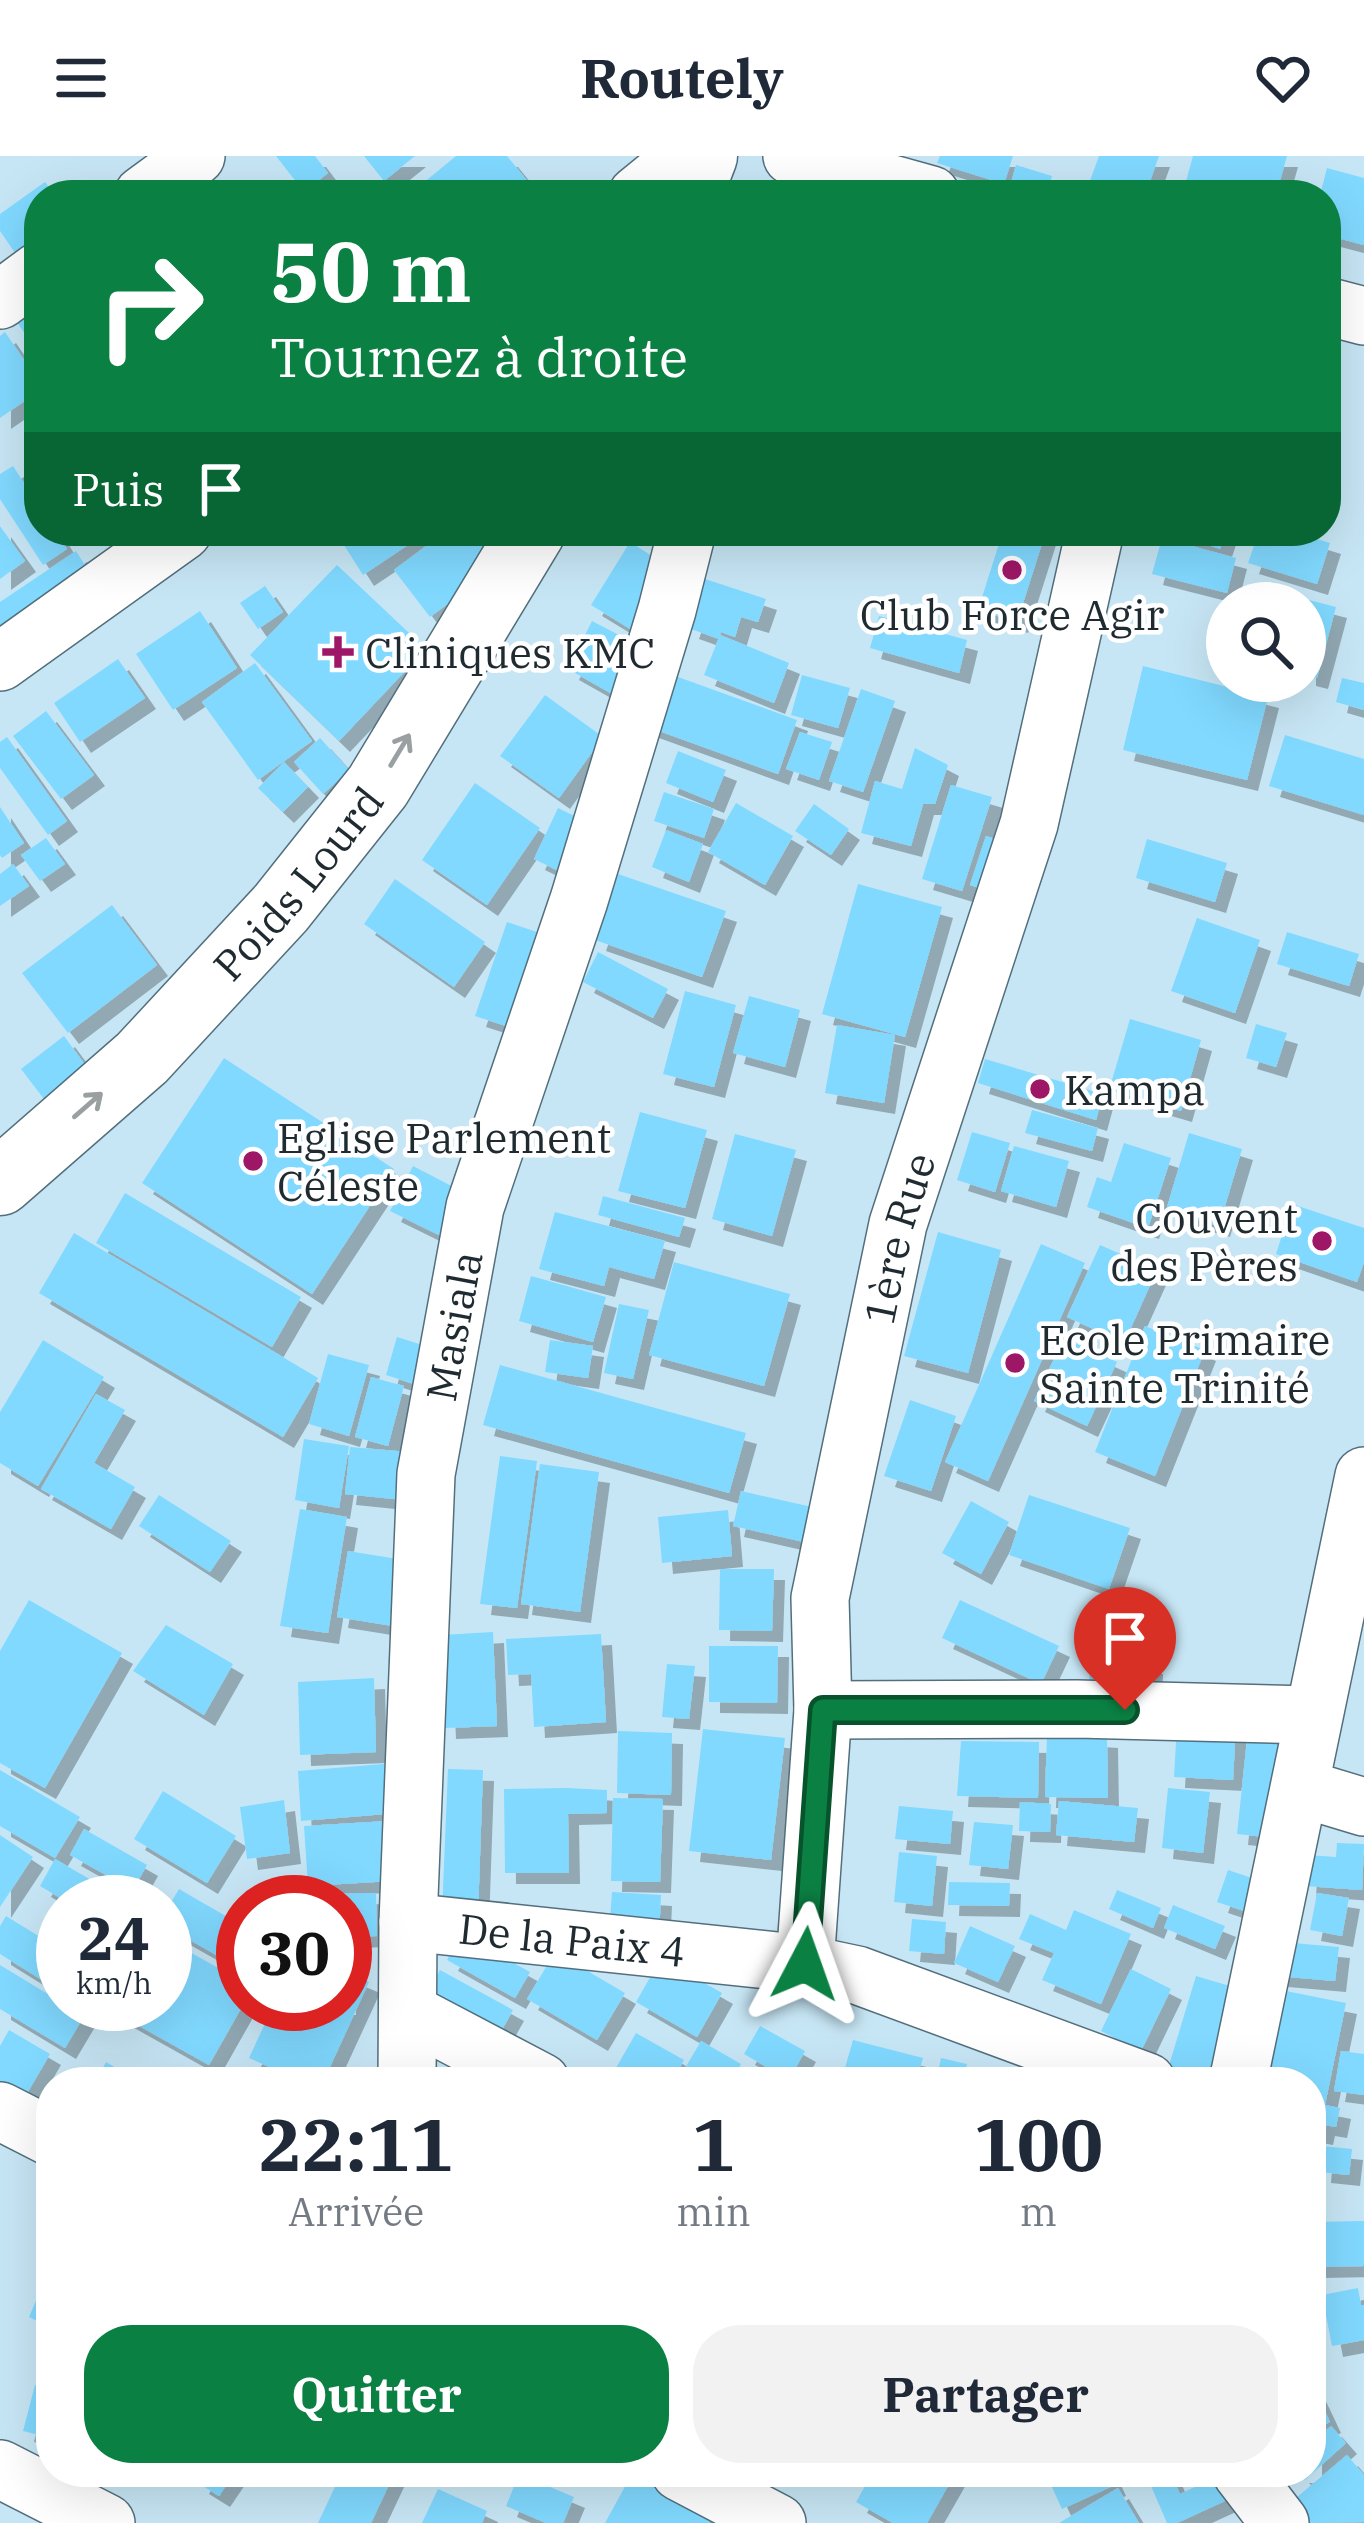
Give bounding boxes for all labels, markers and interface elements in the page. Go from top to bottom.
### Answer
text: Routely [580,43,784,113]
icon: menu [48,45,114,111]
icon: heart [1250,45,1316,111]
text: 50 m [270,216,472,325]
icon: right [72,228,228,384]
text: Tournez à droite [270,322,688,392]
icon: arrive [188,456,254,522]
text: Puis [72,460,164,518]
marker: Club Force Agir [999,557,1025,583]
map controls [1206,582,1326,702]
button: search [1206,582,1326,702]
place label: Club Force Agir [860,587,1165,642]
place label: Cliniques KMC [365,625,656,680]
marker: Cliniques KMC [322,636,354,668]
one-way arrow [388,733,412,768]
street label: Poids Lourd [201,775,395,992]
place label: Kampa [1064,1062,1205,1117]
marker: Kampa [1027,1076,1053,1102]
one-way arrow [72,1092,103,1119]
place label: Eglise Parlement Céleste [277,1110,611,1213]
street label: 1ère Rue [850,1145,947,1329]
marker: Eglise Parlement Céleste [240,1148,266,1174]
place label: Couvent des Pères [1110,1190,1298,1293]
marker: Couvent des Pères [1309,1228,1335,1254]
street label: Masiala [412,1246,494,1405]
place label: Ecole Primaire Sainte Trinité [1039,1312,1330,1415]
marker: Ecole Primaire Sainte Trinité [1002,1350,1028,1376]
pin [1074,1587,1176,1710]
icon: arrive [1092,1605,1158,1671]
speed limit sign: 30 [216,1875,372,2031]
text: 24 [78,1898,150,1977]
street label: De la Paix 4 [456,1900,688,1979]
position arrow [742,1901,868,2027]
text: km/h [76,1963,152,2002]
text: 22:11 [259,2097,453,2191]
text: 1 [692,2097,735,2191]
text: 100 [974,2097,1103,2191]
text: Arrivée [288,2186,424,2237]
text: min [676,2186,751,2237]
text: m [1020,2186,1057,2237]
button: Quitter [84,2325,669,2463]
button: Partager [693,2325,1278,2463]

